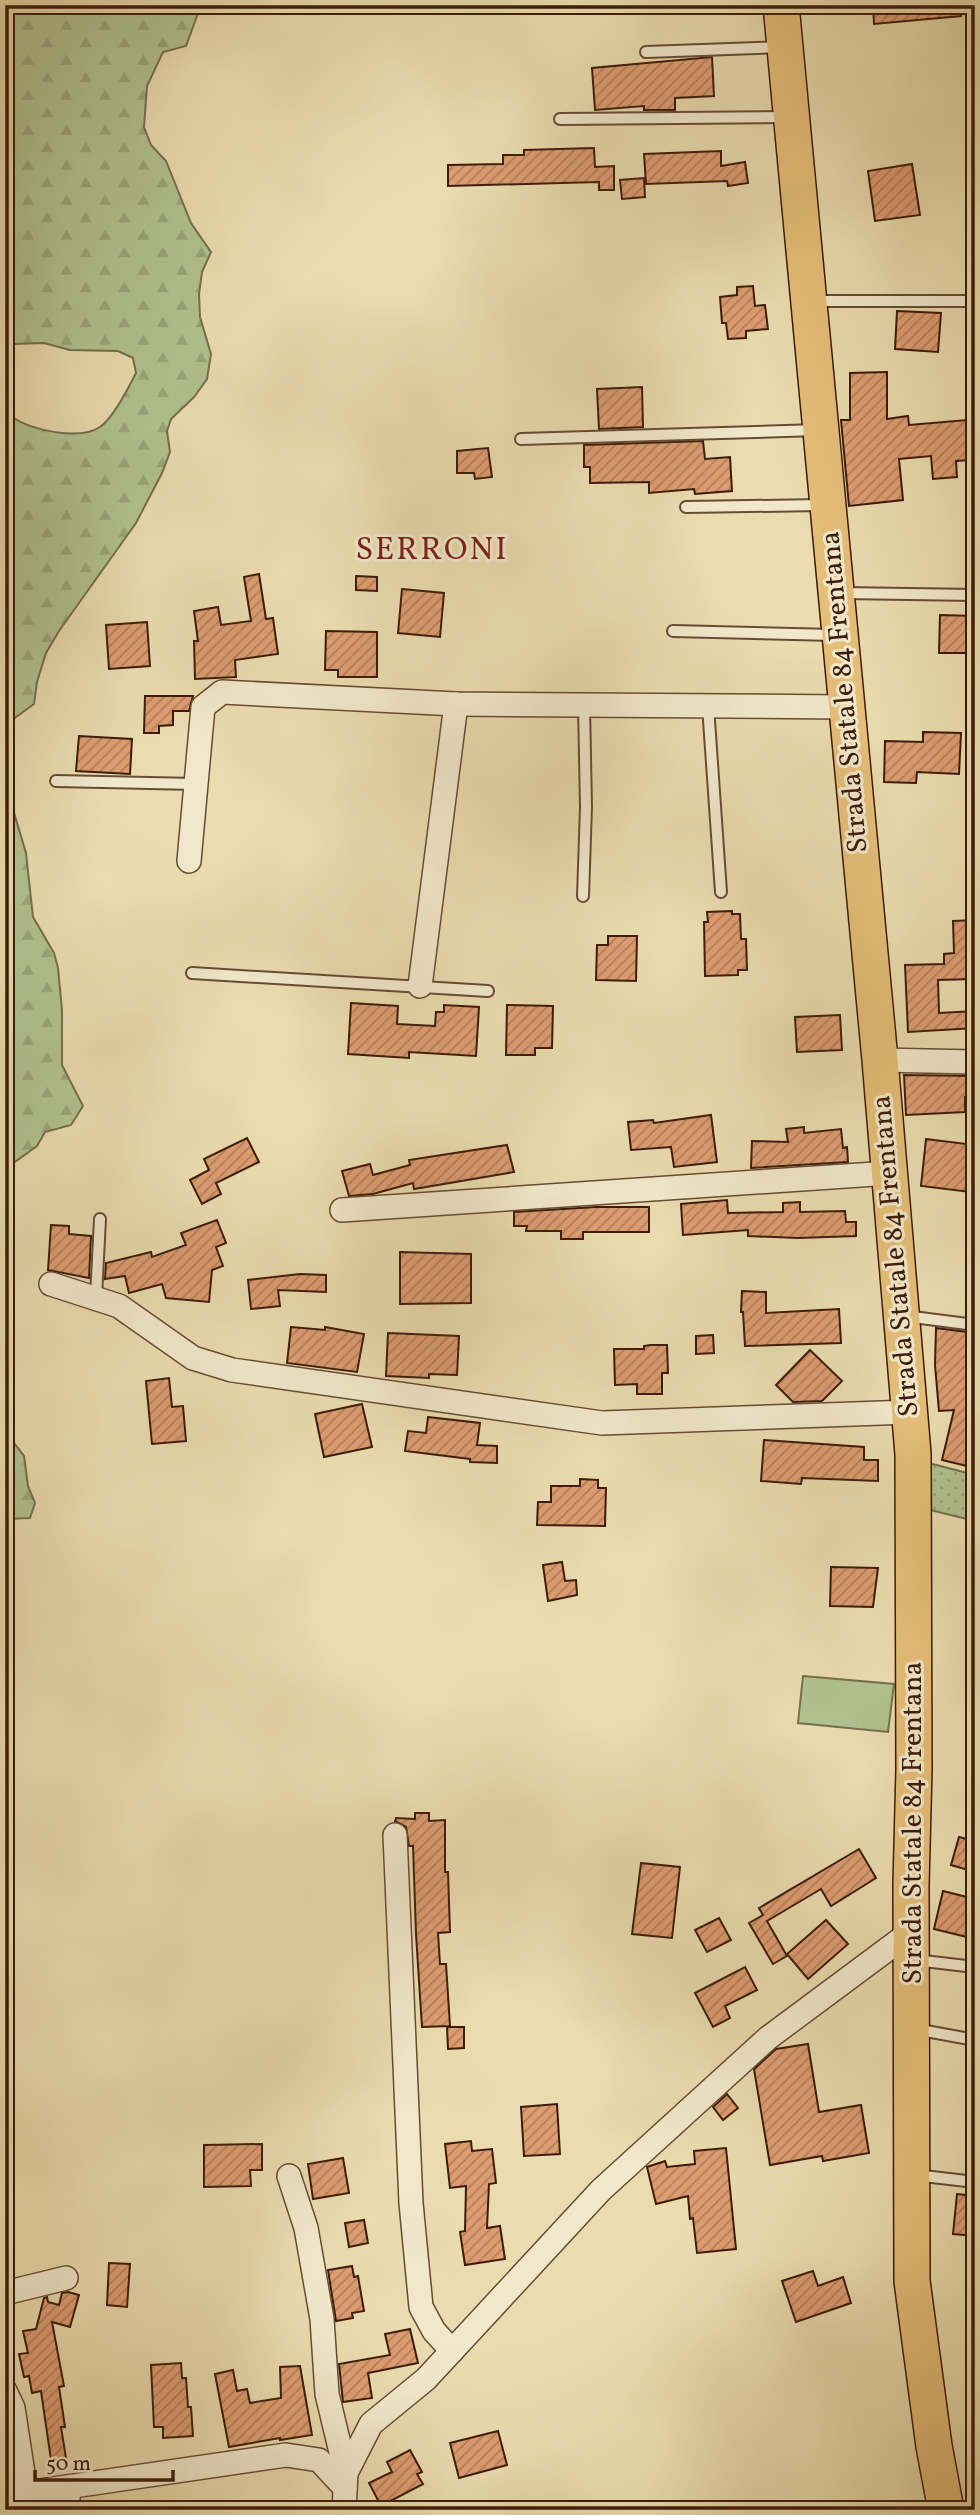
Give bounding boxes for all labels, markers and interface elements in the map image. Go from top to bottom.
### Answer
district label: SERRONI [355,529,509,573]
street label: Strada Statale 84 Frentana [812,529,878,855]
street label: Strada Statale 84 Frentana [863,1093,929,1419]
street label: Strada Statale 84 Frentana [894,1662,933,1984]
scale bar [35,2438,173,2482]
text: 50 m [46,2450,91,2479]

